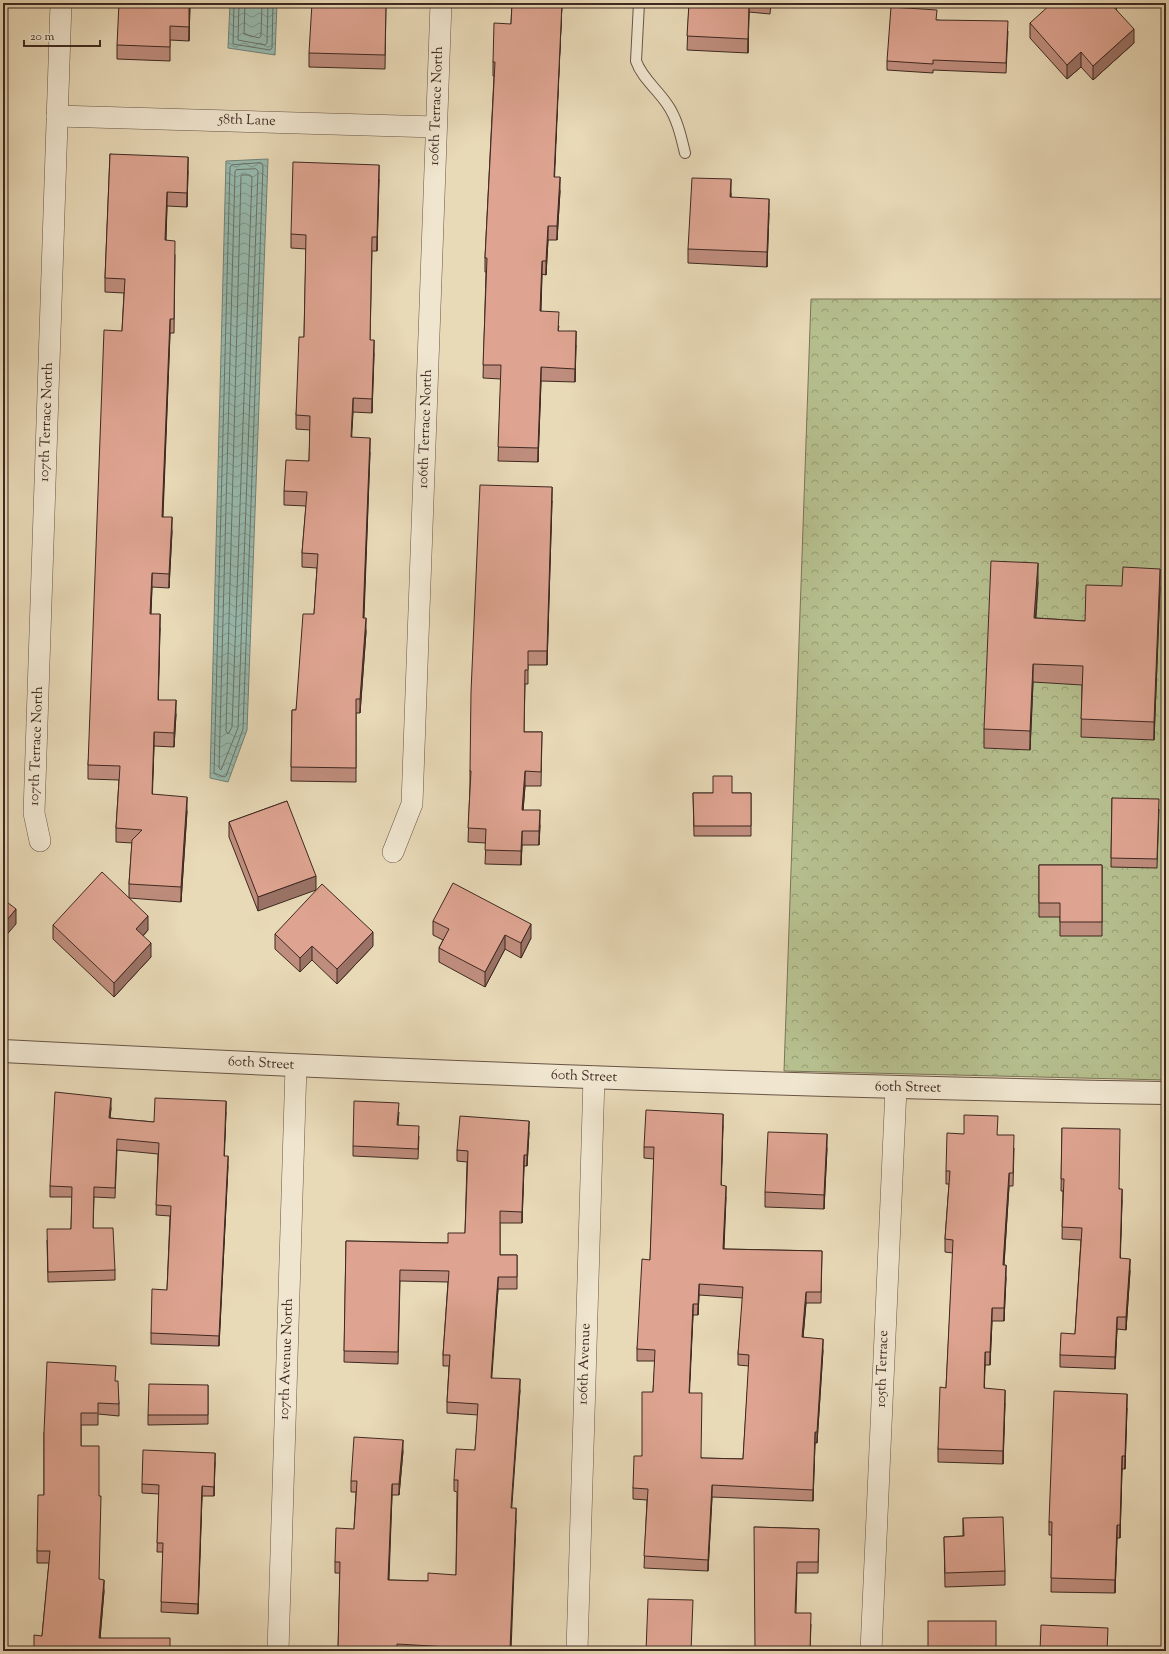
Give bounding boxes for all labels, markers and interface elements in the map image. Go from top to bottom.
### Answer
scale bar [24,22,100,48]
text: 20 m [30,28,55,46]
street label: 106th Terrace North [425,46,449,166]
street label: 58th Lane [217,110,276,132]
street label: 107th Terrace North [35,362,59,482]
street label: 106th Terrace North [414,369,438,489]
street label: 107th Terrace North [25,686,49,806]
street label: 60th Street [227,1052,295,1076]
street label: 60th Street [550,1066,618,1088]
street label: 60th Street [875,1077,942,1099]
street label: 107th Avenue North [275,1298,299,1420]
street label: 106th Avenue [574,1323,596,1405]
street label: 105th Terrace [872,1330,894,1408]

